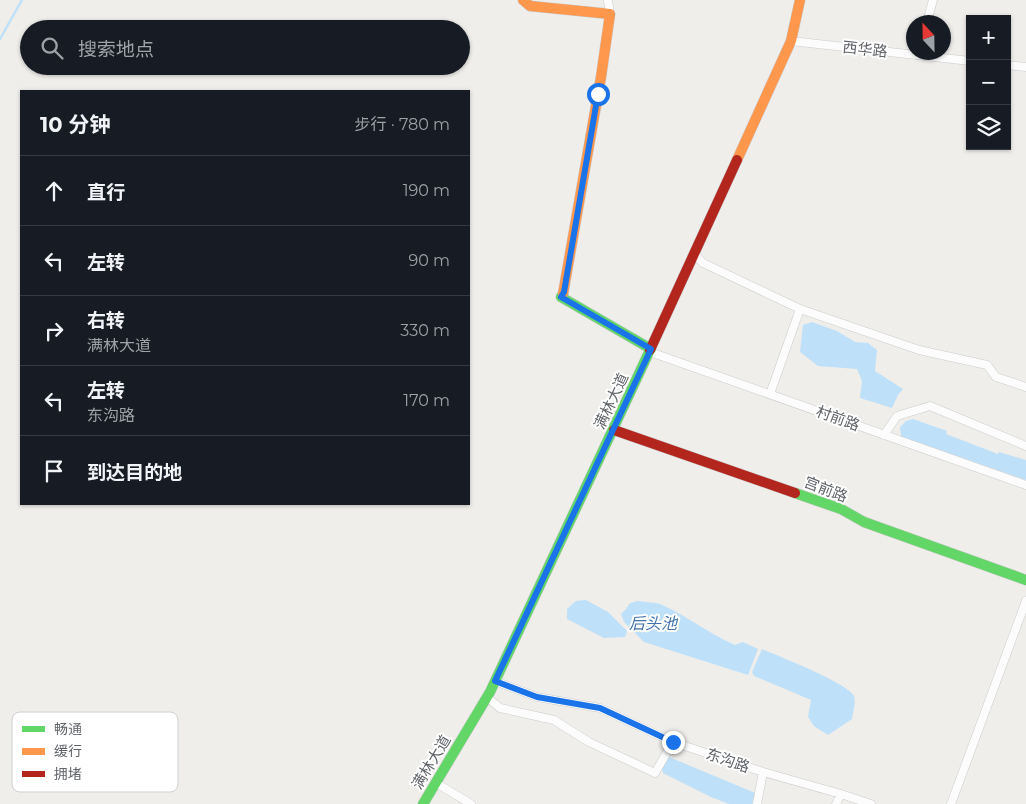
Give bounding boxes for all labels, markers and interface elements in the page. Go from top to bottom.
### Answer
north arrow [906,15,951,60]
map controls [966,15,1011,150]
button: + [966,15,1011,60]
search box [20,20,470,75]
icon: search [38,34,66,62]
street label: 西华路 [842,37,888,61]
text: 搜索地点 [78,38,154,61]
button: − [966,60,1011,105]
route start [587,83,610,106]
button: layers [966,105,1011,150]
text: 10 分钟 [40,112,110,137]
text: 步行 · 780 m [354,115,450,134]
icon: ahead [40,177,68,205]
text: 直行 [87,181,125,204]
text: 190 m [403,181,450,200]
icon: left [40,247,68,275]
text: 左转 [87,251,125,274]
text: 90 m [408,251,450,270]
text: 右转 [87,309,125,332]
icon: right [40,317,68,345]
text: 330 m [400,321,450,340]
text: 满林大道 [87,336,151,355]
street label: 满林大道 [590,370,632,432]
text: 左转 [87,379,125,402]
icon: left [40,387,68,415]
text: 170 m [403,391,450,410]
street label: 村前路 [814,401,862,435]
text: 东沟路 [87,406,135,425]
icon: arrive [40,457,68,485]
text: 到达目的地 [87,461,182,484]
street label: 宫前路 [802,472,850,506]
water label: 后头池 [629,614,679,633]
legend [12,712,178,792]
text: 畅通 [54,720,82,738]
street label: 满林大道 [407,731,455,793]
route end [662,731,685,754]
text: 缓行 [54,742,82,760]
street label: 东沟路 [704,744,752,776]
text: 拥堵 [54,765,82,783]

